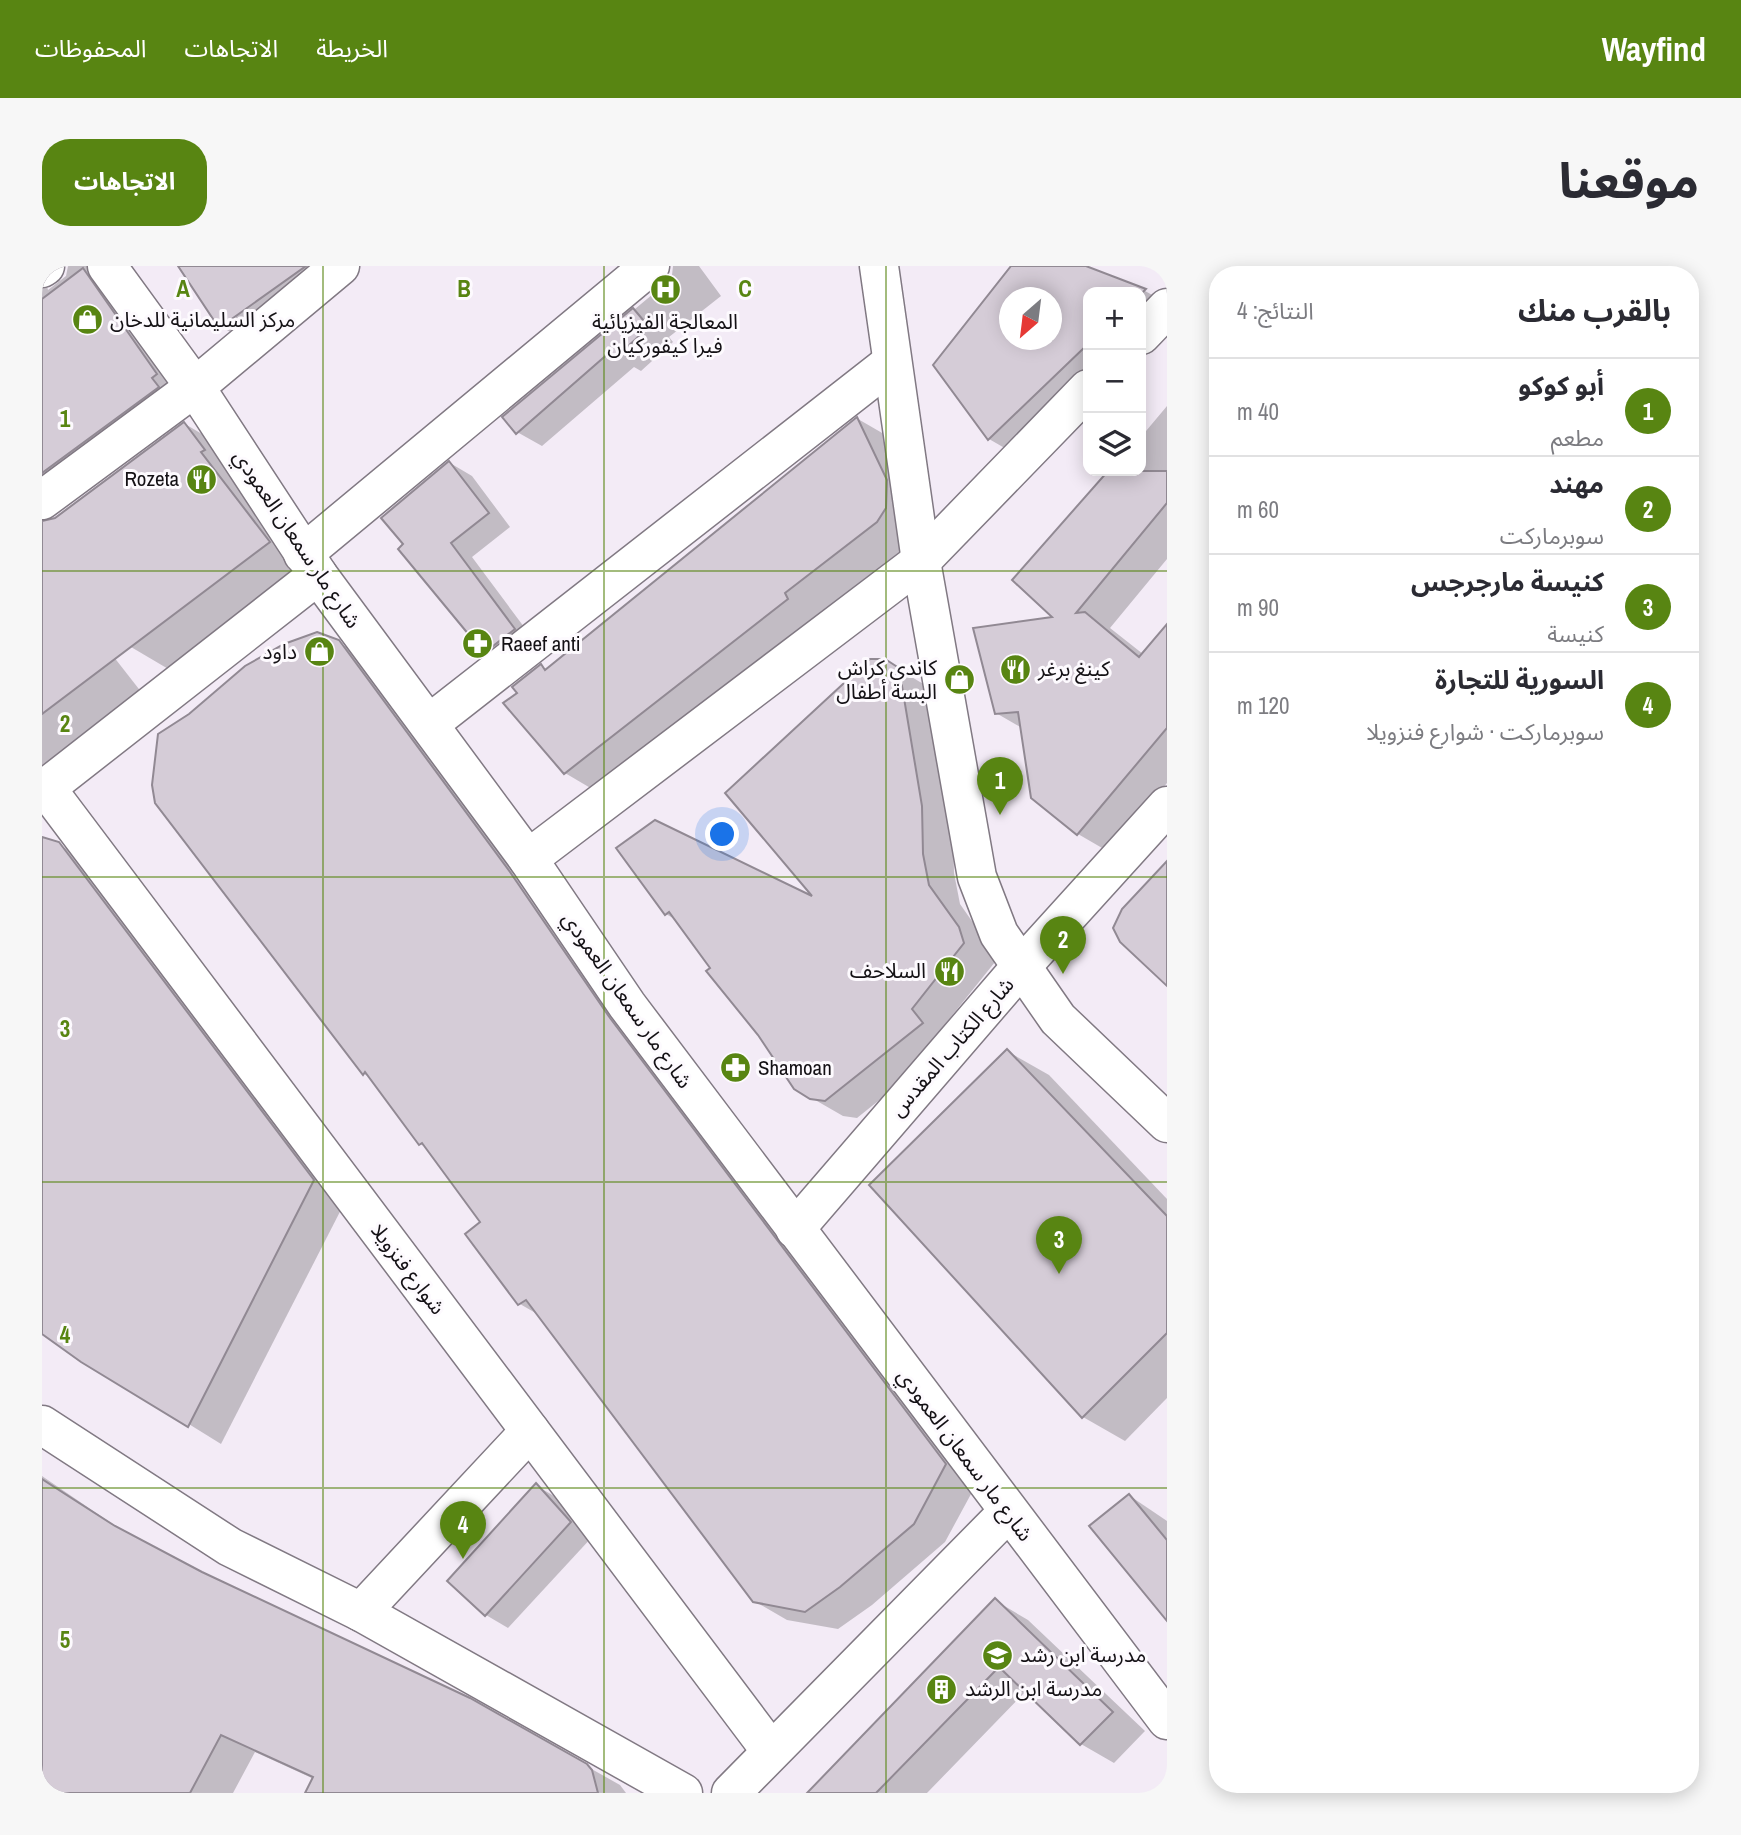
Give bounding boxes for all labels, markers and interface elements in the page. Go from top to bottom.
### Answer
text: Wayfind [1602,27,1706,71]
text: المحفوظات [35,32,146,64]
text: الاتجاهات [184,32,278,64]
text: الخريطة [316,32,388,64]
button: الاتجاهات [42,139,207,226]
text: موقعنا [1559,147,1699,213]
text: A [176,273,190,304]
text: B [457,273,471,304]
hospital icon: المعالجة الفيزيائية فيرا كيفوركيان [648,273,682,307]
text: C [738,273,752,304]
north arrow [999,287,1062,350]
map controls [1083,287,1146,476]
button: + [1083,287,1146,350]
text: بالقرب منك [1518,290,1671,330]
text: النتائج: 4 [1237,295,1314,326]
shop icon: مركز السليمانية للدخان [70,303,104,337]
place label: مركز السليمانية للدخان [110,305,295,334]
place label: المعالجة الفيزيائية فيرا كيفوركيان [592,307,738,360]
button: − [1083,350,1146,413]
text: أبو كوكو [1518,368,1604,403]
text: 40 m [1237,396,1279,427]
text: 1 [1643,396,1653,427]
text: 1 [60,403,71,434]
button: layers [1083,413,1146,476]
text: مطعم [1551,422,1604,453]
street label: شارع مار سمعان العمودي [225,444,368,635]
restaurant icon: Rozeta [185,462,219,496]
place label: Rozeta [124,464,179,493]
text: مهند [1549,466,1604,501]
text: 60 m [1237,494,1279,525]
text: 2 [1643,494,1653,525]
text: سوبرماركت [1500,520,1604,551]
text: كنيسة مارجرجس [1411,564,1604,599]
text: 90 m [1237,592,1279,623]
text: 3 [1643,592,1653,623]
text: كنيسة [1547,618,1604,649]
pharmacy icon: Raeef anti [461,627,495,661]
place label: Raeef anti [501,629,580,658]
shop icon: داود [303,635,337,669]
place label: داود [263,637,297,666]
restaurant icon: كينغ برغر [998,652,1032,686]
place label: كاندي كراش البسة أطفال [836,653,937,706]
place label: كينغ برغر [1037,654,1110,684]
text: السورية للتجارة [1435,662,1604,697]
shop icon: كاندي كراش البسة أطفال [943,663,977,697]
text: 120 m [1237,690,1289,721]
text: 4 [1643,690,1653,721]
text: 2 [60,708,70,739]
text: سوبرماركت · شوارع فنزويلا [1366,716,1604,747]
pin: 1 [977,757,1023,815]
your location [705,817,739,851]
street label: شارع مار سمعان العمودي [554,906,699,1095]
pin: 2 [1040,916,1086,974]
restaurant icon: السلاحف [932,954,966,988]
place label: السلاحف [850,956,926,985]
street label: شارع الكتاب المقدس [883,971,1021,1123]
text: 3 [60,1013,70,1044]
pharmacy icon: Shamoan [718,1051,752,1085]
place label: Shamoan [758,1053,832,1082]
pin: 3 [1036,1216,1082,1274]
street label: شوارع فنزويلا [364,1217,452,1321]
text: 4 [60,1319,71,1350]
street label: شارع مار سمعان العمودي [889,1362,1040,1548]
pin: 4 [440,1501,486,1559]
text: 5 [60,1624,70,1655]
school or university icon: مدرسة ابن رشد [980,1638,1014,1672]
place label: مدرسة ابن رشد [1020,1640,1146,1669]
building icon: مدرسة ابن الرشد [925,1672,959,1706]
place label: مدرسة ابن الرشد [965,1674,1102,1703]

